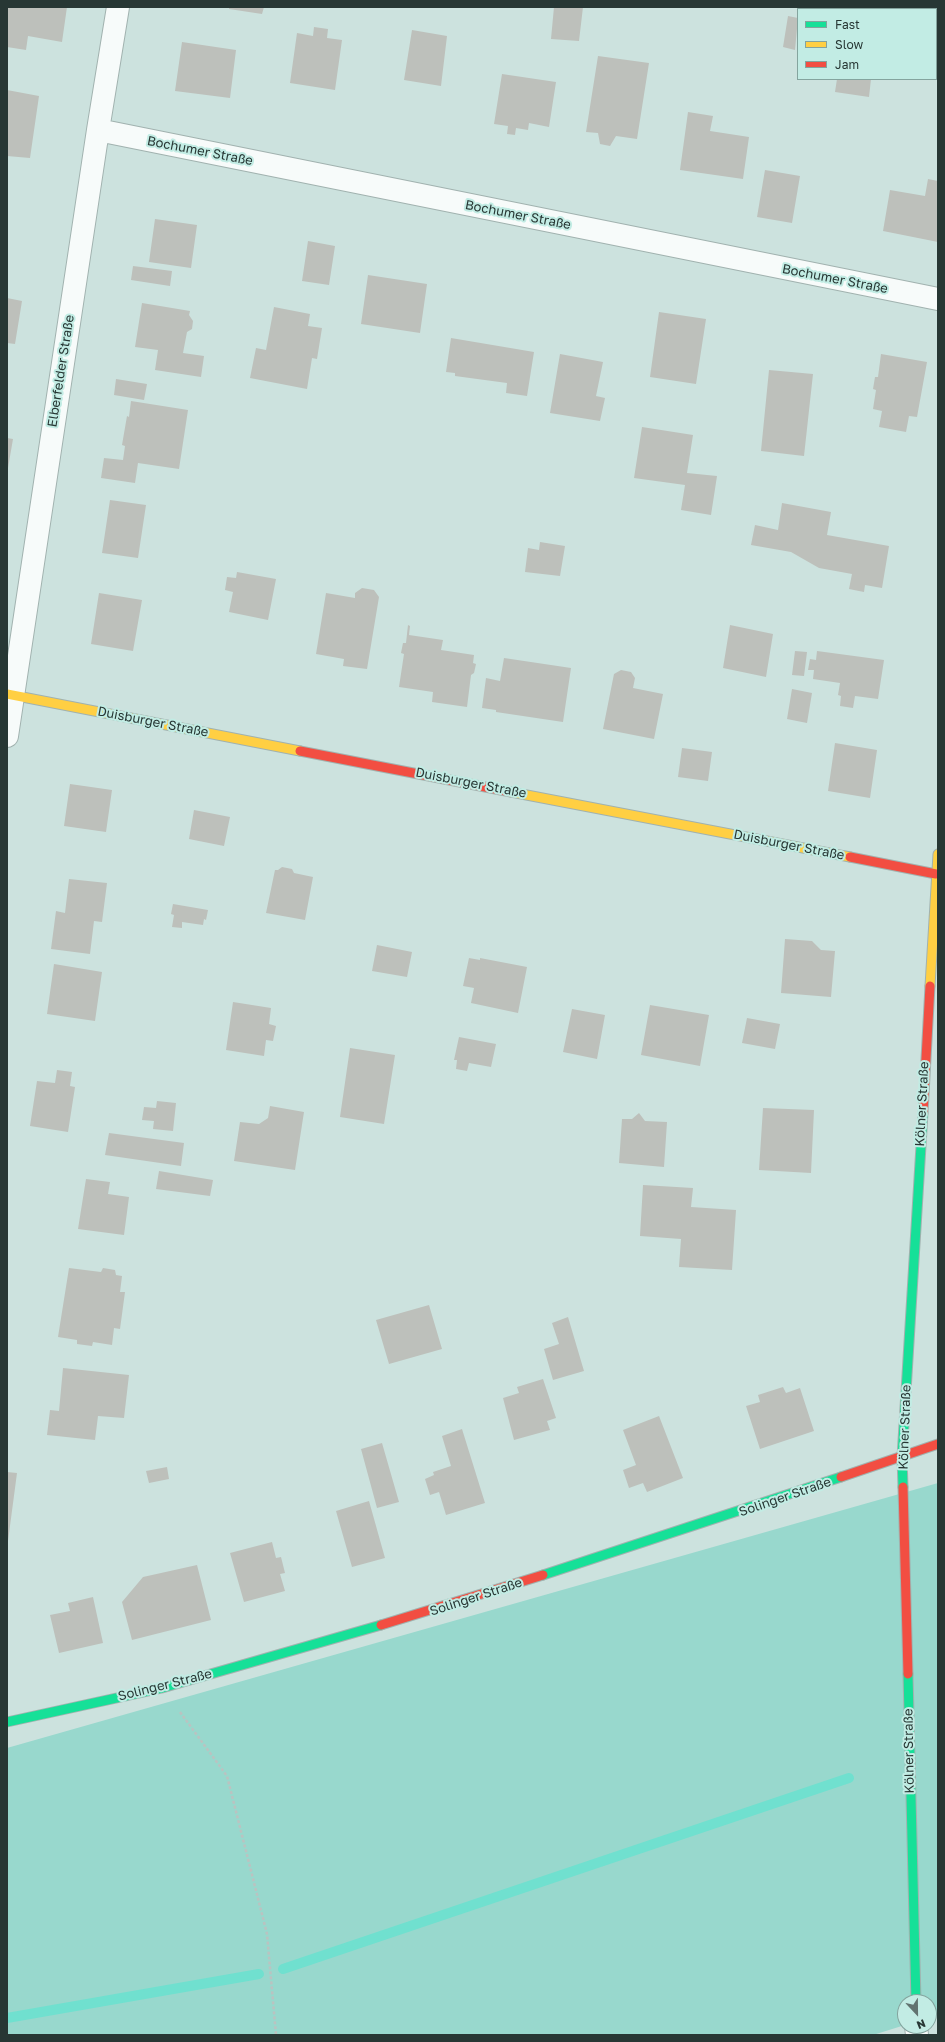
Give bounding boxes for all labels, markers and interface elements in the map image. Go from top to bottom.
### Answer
legend [797,8,937,80]
text: Fast [835,17,860,32]
text: Slow [835,37,863,52]
text: Jam [835,57,859,72]
street label: Bochumer Straße [146,133,254,169]
street label: Bochumer Straße [464,197,572,233]
street label: Bochumer Straße [781,261,889,297]
street label: Elberfelder Straße [44,314,78,428]
street label: Duisburger Straße [96,704,210,740]
street label: Duisburger Straße [414,765,528,801]
street label: Duisburger Straße [732,827,846,863]
street label: Kölner Straße [912,1061,932,1147]
street label: Kölner Straße [896,1384,914,1470]
street label: Solinger Straße [737,1474,833,1520]
street label: Solinger Straße [428,1575,524,1619]
street label: Solinger Straße [116,1666,214,1704]
street label: Kölner Straße [900,1708,918,1794]
north arrow [897,1994,937,2034]
text: N [915,2017,928,2032]

